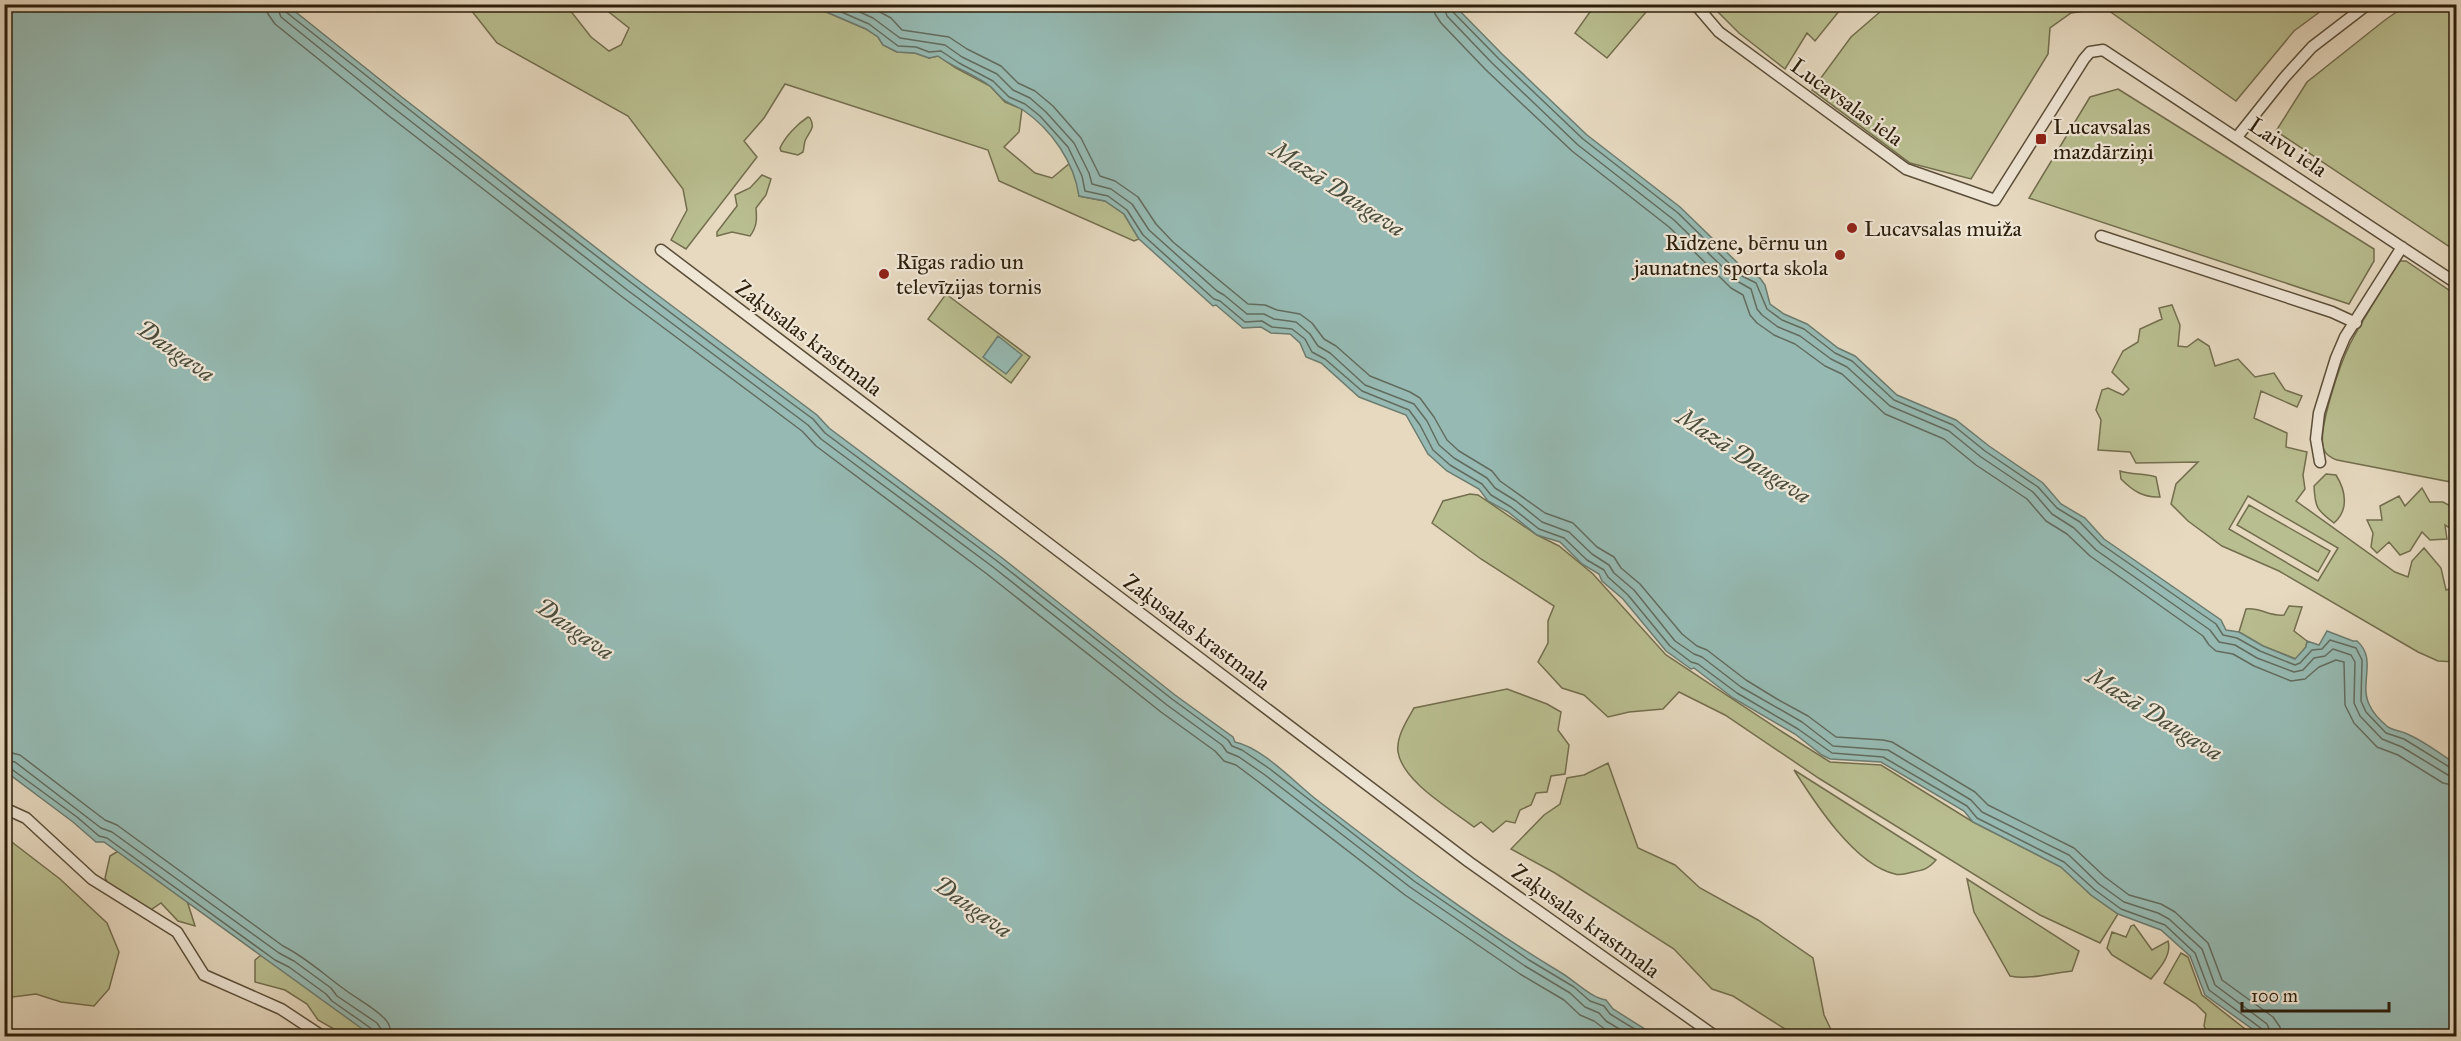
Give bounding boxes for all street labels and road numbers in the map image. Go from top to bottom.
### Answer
street label: Lucavsalas iela [1785,52,1909,152]
street label: Laivu iela [2244,111,2333,183]
street label: Zaķusalas krastmala [730,274,888,402]
street label: Zaķusalas krastmala [1118,568,1276,696]
street label: Zaķusalas krastmala [1507,858,1666,984]

